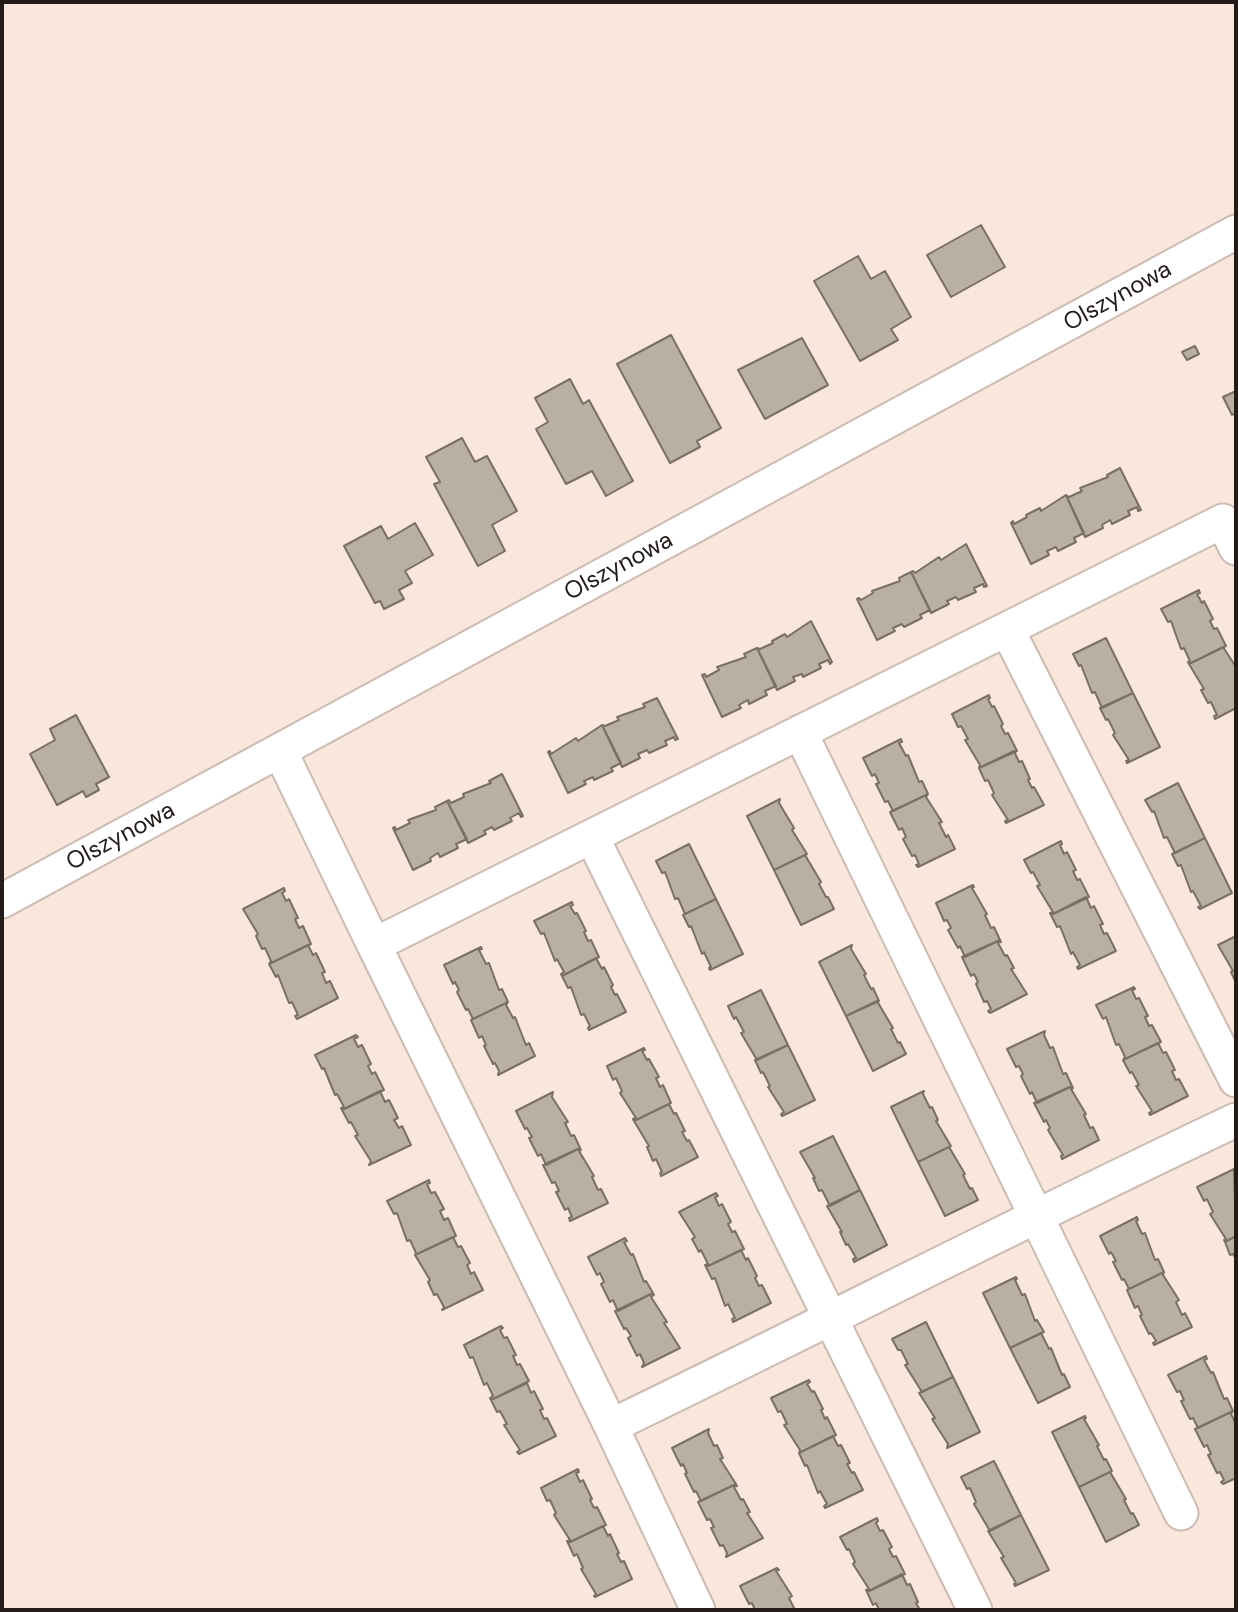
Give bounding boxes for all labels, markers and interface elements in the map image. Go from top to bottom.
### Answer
street label: Olszynowa [1059,256,1177,338]
street label: Olszynowa [560,526,678,608]
street label: Olszynowa [62,796,180,878]

